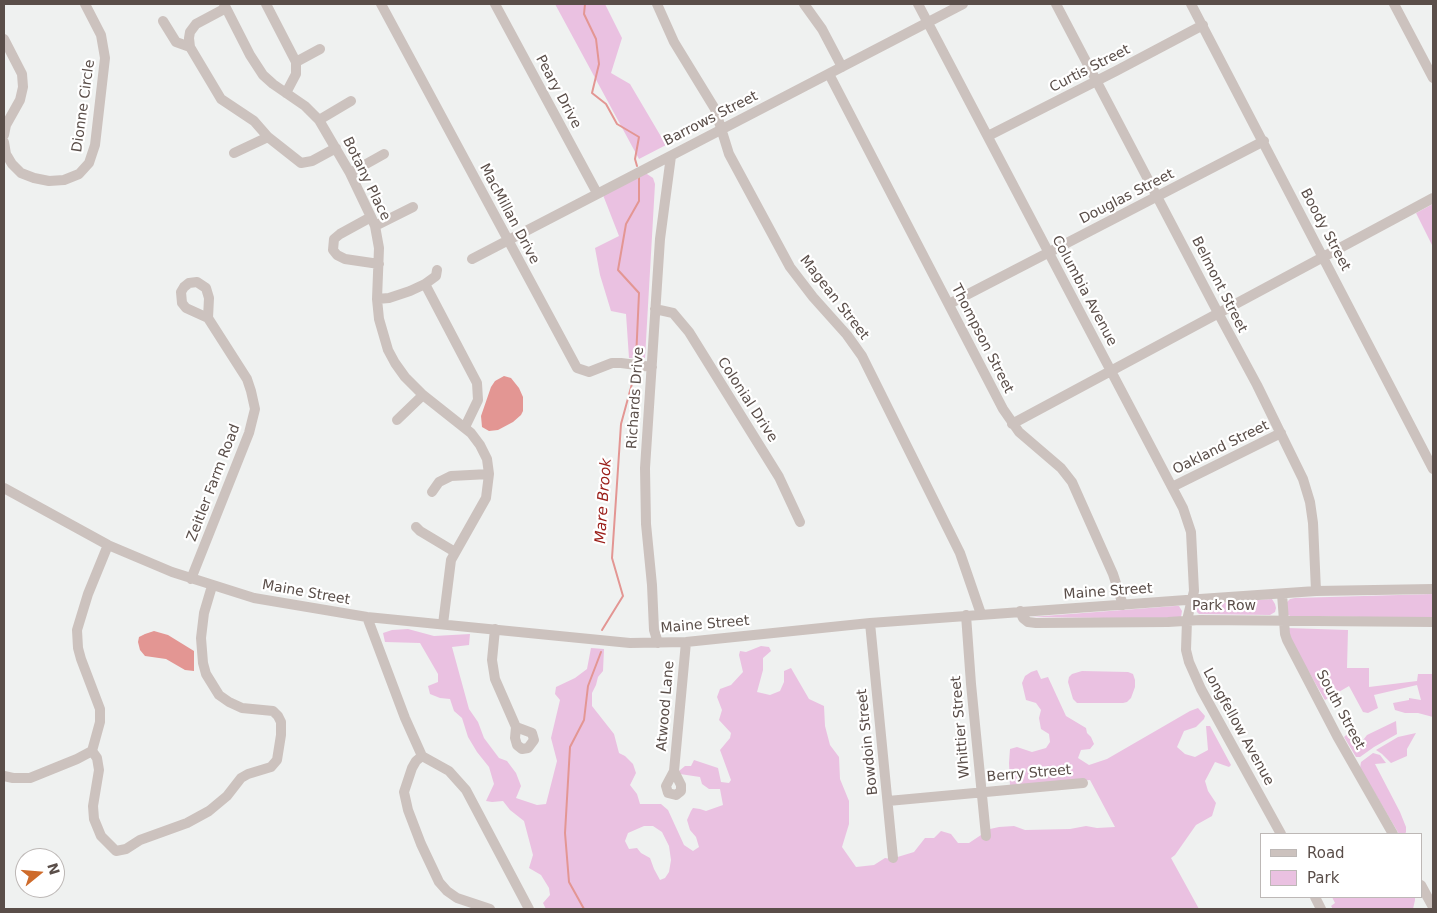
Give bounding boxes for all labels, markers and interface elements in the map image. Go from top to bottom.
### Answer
street label: Curtis Street [1047,42,1133,96]
street label: Peary Drive [532,52,584,132]
street label: Dionne Circle [69,59,99,153]
street label: Barrows Street [661,88,761,150]
street label: Botany Place [338,134,394,224]
street label: MacMillan Drive [475,161,543,267]
street label: Douglas Street [1077,166,1177,228]
street label: Boody Street [1296,186,1354,274]
street label: Columbia Avenue [1048,233,1120,349]
street label: Belmont Street [1188,234,1250,336]
street label: Magean Street [796,252,872,344]
street label: Thompson Street [947,282,1017,396]
street label: Richards Drive [624,346,648,450]
street label: Colonial Drive [713,354,781,446]
street label: Oakland Street [1170,417,1272,479]
street label: Zeitler Farm Road [184,422,244,544]
water label: Mare Brook [592,458,616,544]
street label: Maine Street [261,577,351,609]
street label: Maine Street [1063,581,1153,603]
street label: Park Row [1192,598,1256,614]
street label: Maine Street [660,613,750,637]
street label: Atwood Lane [654,660,678,752]
street label: Longfellow Avenue [1199,665,1277,789]
street label: South Street [1312,667,1368,753]
street label: Whittier Street [948,675,974,779]
street label: Bowdoin Street [854,688,882,796]
street label: Berry Street [986,762,1072,786]
legend [1260,833,1422,898]
text: Road [1307,844,1345,862]
north arrow [15,848,65,898]
text: N [44,861,63,877]
text: Park [1307,869,1339,887]

